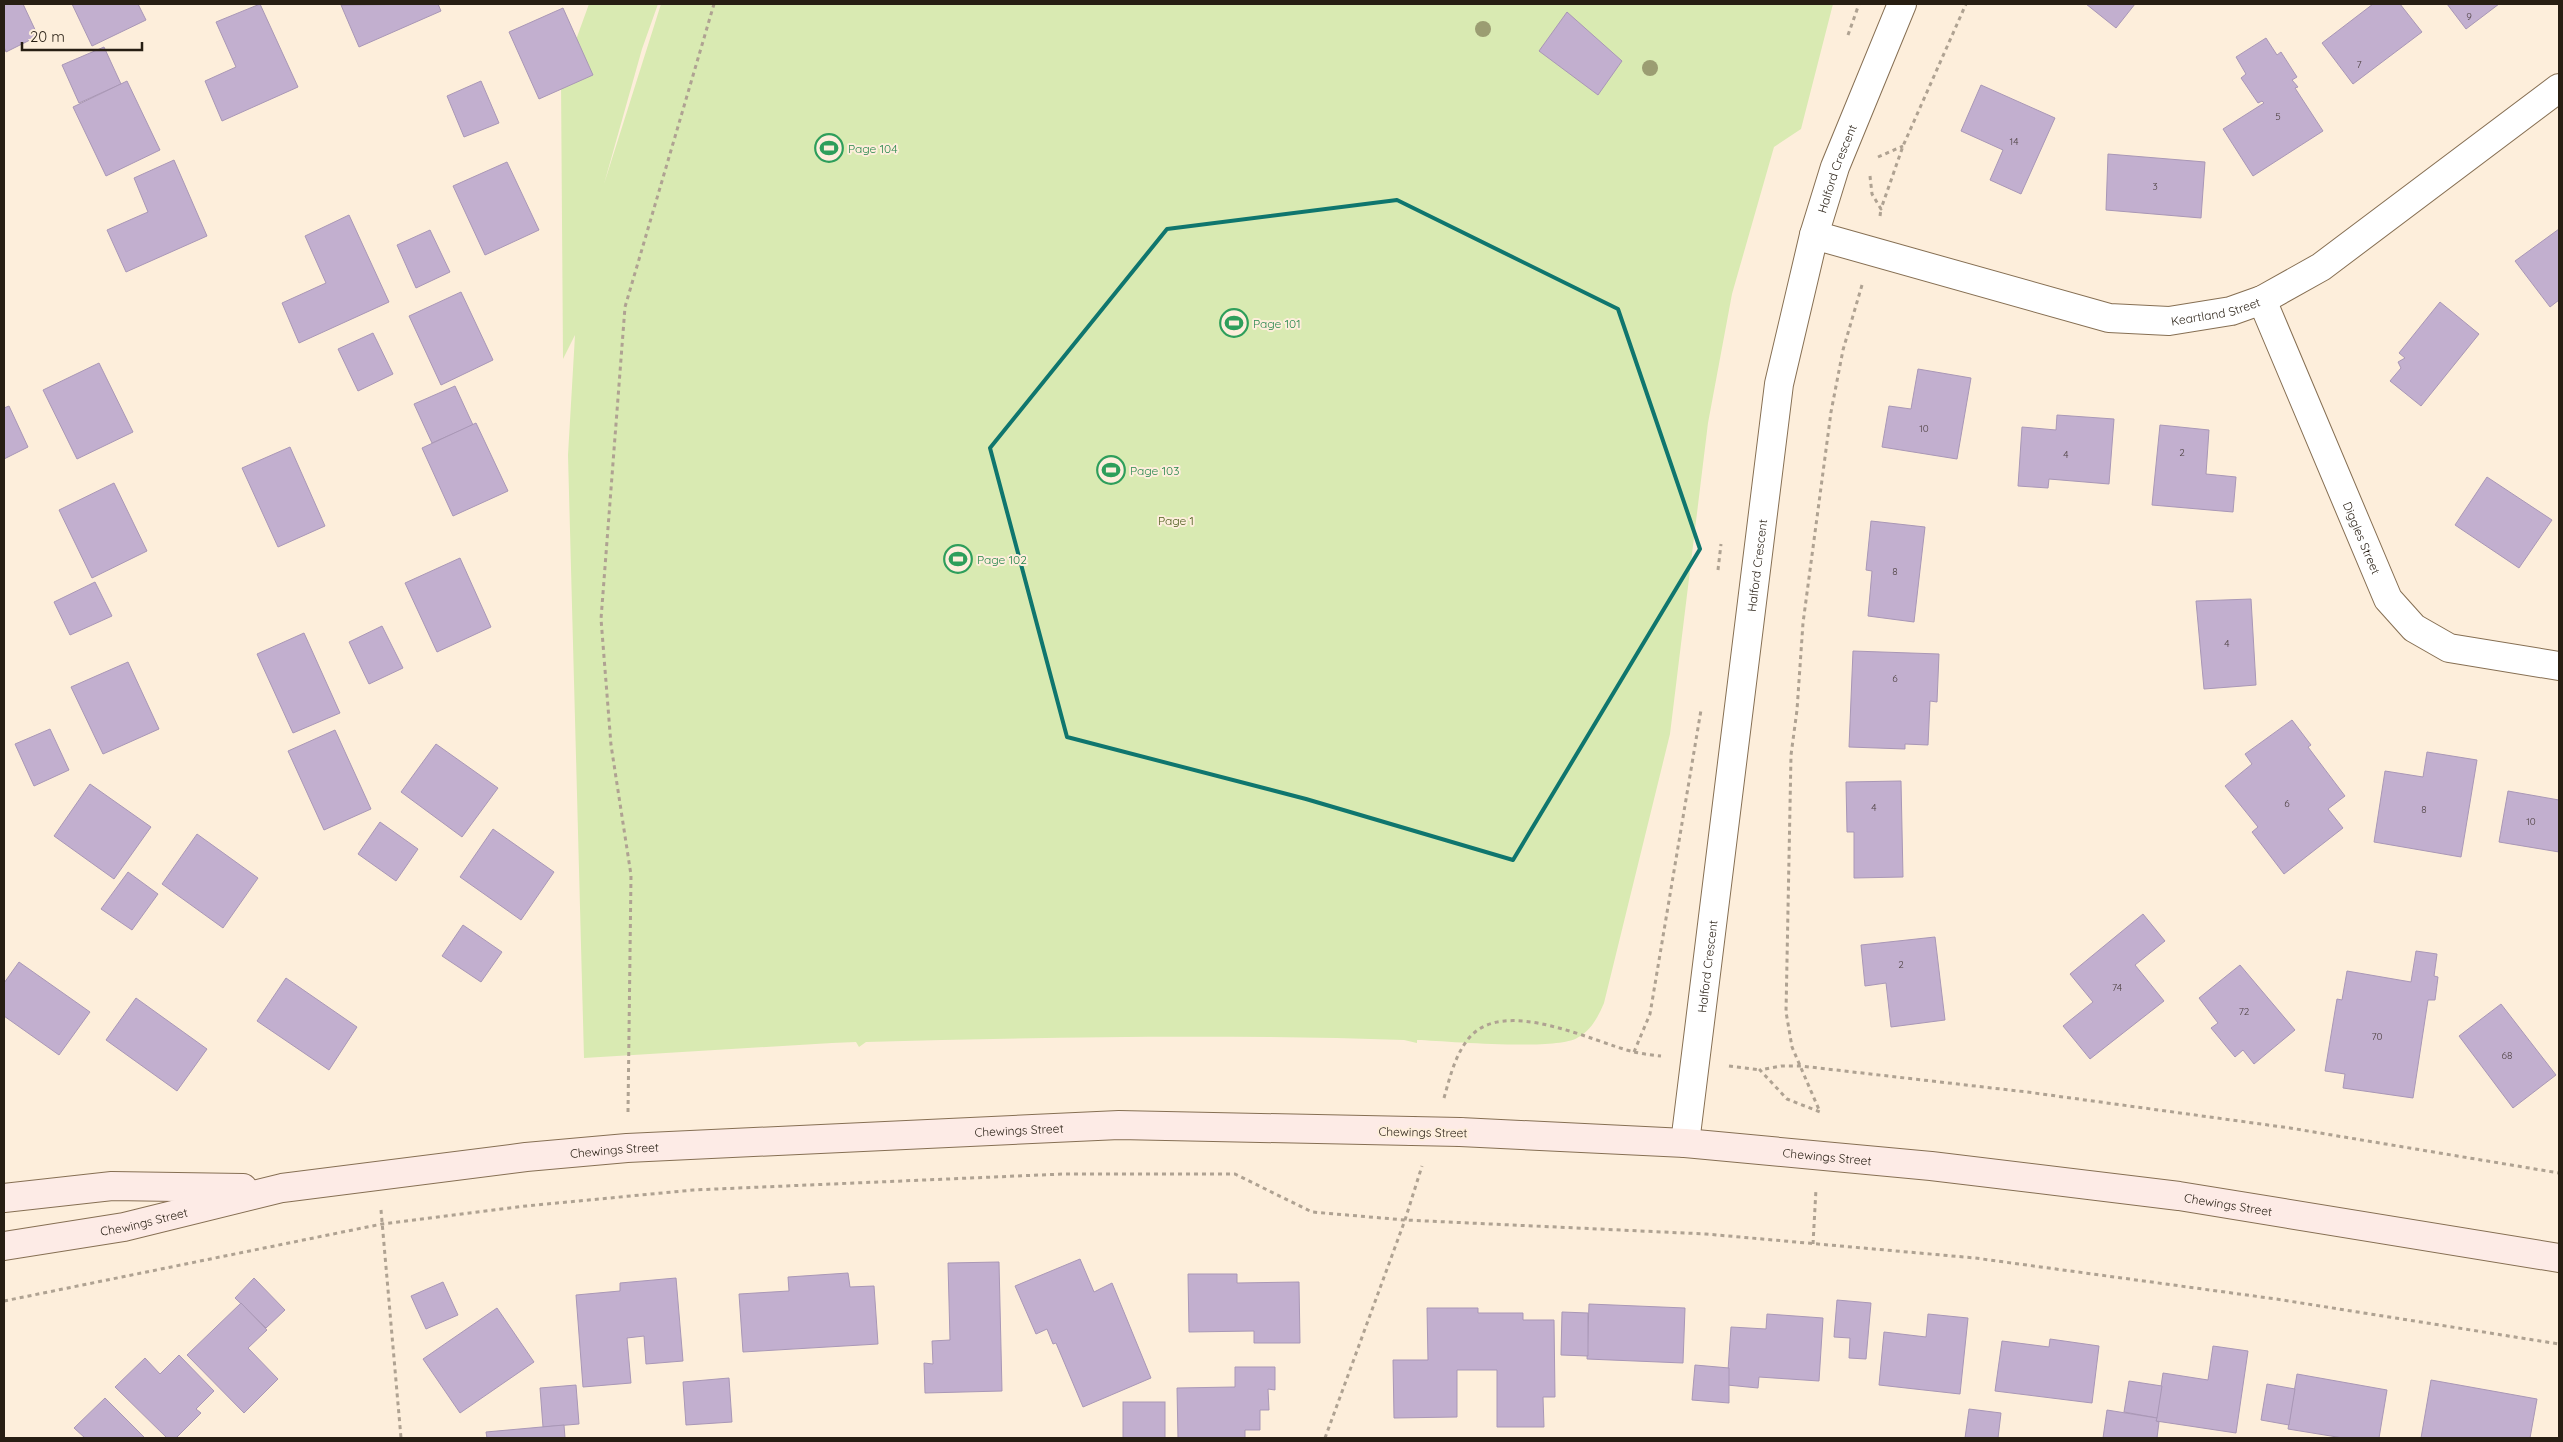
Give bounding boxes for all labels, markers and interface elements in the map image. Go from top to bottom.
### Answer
house number: 9 [2466,10,2472,23]
scale bar [22,20,142,52]
text: 20 m [30,27,65,46]
house number: 7 [2356,58,2362,71]
house number: 5 [2275,110,2281,123]
street label: Halford Crescent [1814,122,1859,215]
sports icon: Page 104 [814,133,844,163]
house number: 14 [2010,135,2018,148]
place label: Page 104 [848,141,898,156]
house number: 3 [2152,180,2158,193]
street label: Keartland Street [2170,294,2262,328]
sports icon: Page 101 [1219,308,1249,338]
place label: Page 101 [1253,316,1301,331]
house number: 10 [1919,422,1929,435]
house number: 2 [2179,446,2185,459]
house number: 4 [2063,448,2069,461]
sports icon: Page 103 [1096,455,1126,485]
place label: Page 103 [1130,463,1180,478]
street label: Diggles Street [2340,499,2384,576]
park label: Page 1 [1158,513,1194,528]
street label: Halford Crescent [1743,518,1770,613]
sports icon: Page 102 [943,544,973,574]
place label: Page 102 [977,552,1027,567]
house number: 8 [1892,565,1898,578]
house number: 4 [2224,637,2230,650]
house number: 6 [1892,672,1898,685]
house number: 6 [2284,797,2290,810]
house number: 4 [1871,801,1877,814]
house number: 8 [2421,803,2427,816]
house number: 10 [2526,815,2536,828]
street label: Halford Crescent [1694,919,1720,1014]
house number: 2 [1898,958,1904,971]
house number: 74 [2112,981,2122,994]
house number: 72 [2239,1005,2250,1018]
house number: 70 [2371,1030,2383,1043]
house number: 68 [2502,1049,2512,1062]
street label: Chewings Street [974,1120,1064,1139]
street label: Chewings Street [1378,1124,1468,1140]
street label: Chewings Street [569,1139,659,1161]
street label: Chewings Street [1782,1145,1872,1168]
street label: Chewings Street [2183,1189,2273,1219]
street label: Chewings Street [99,1204,189,1238]

